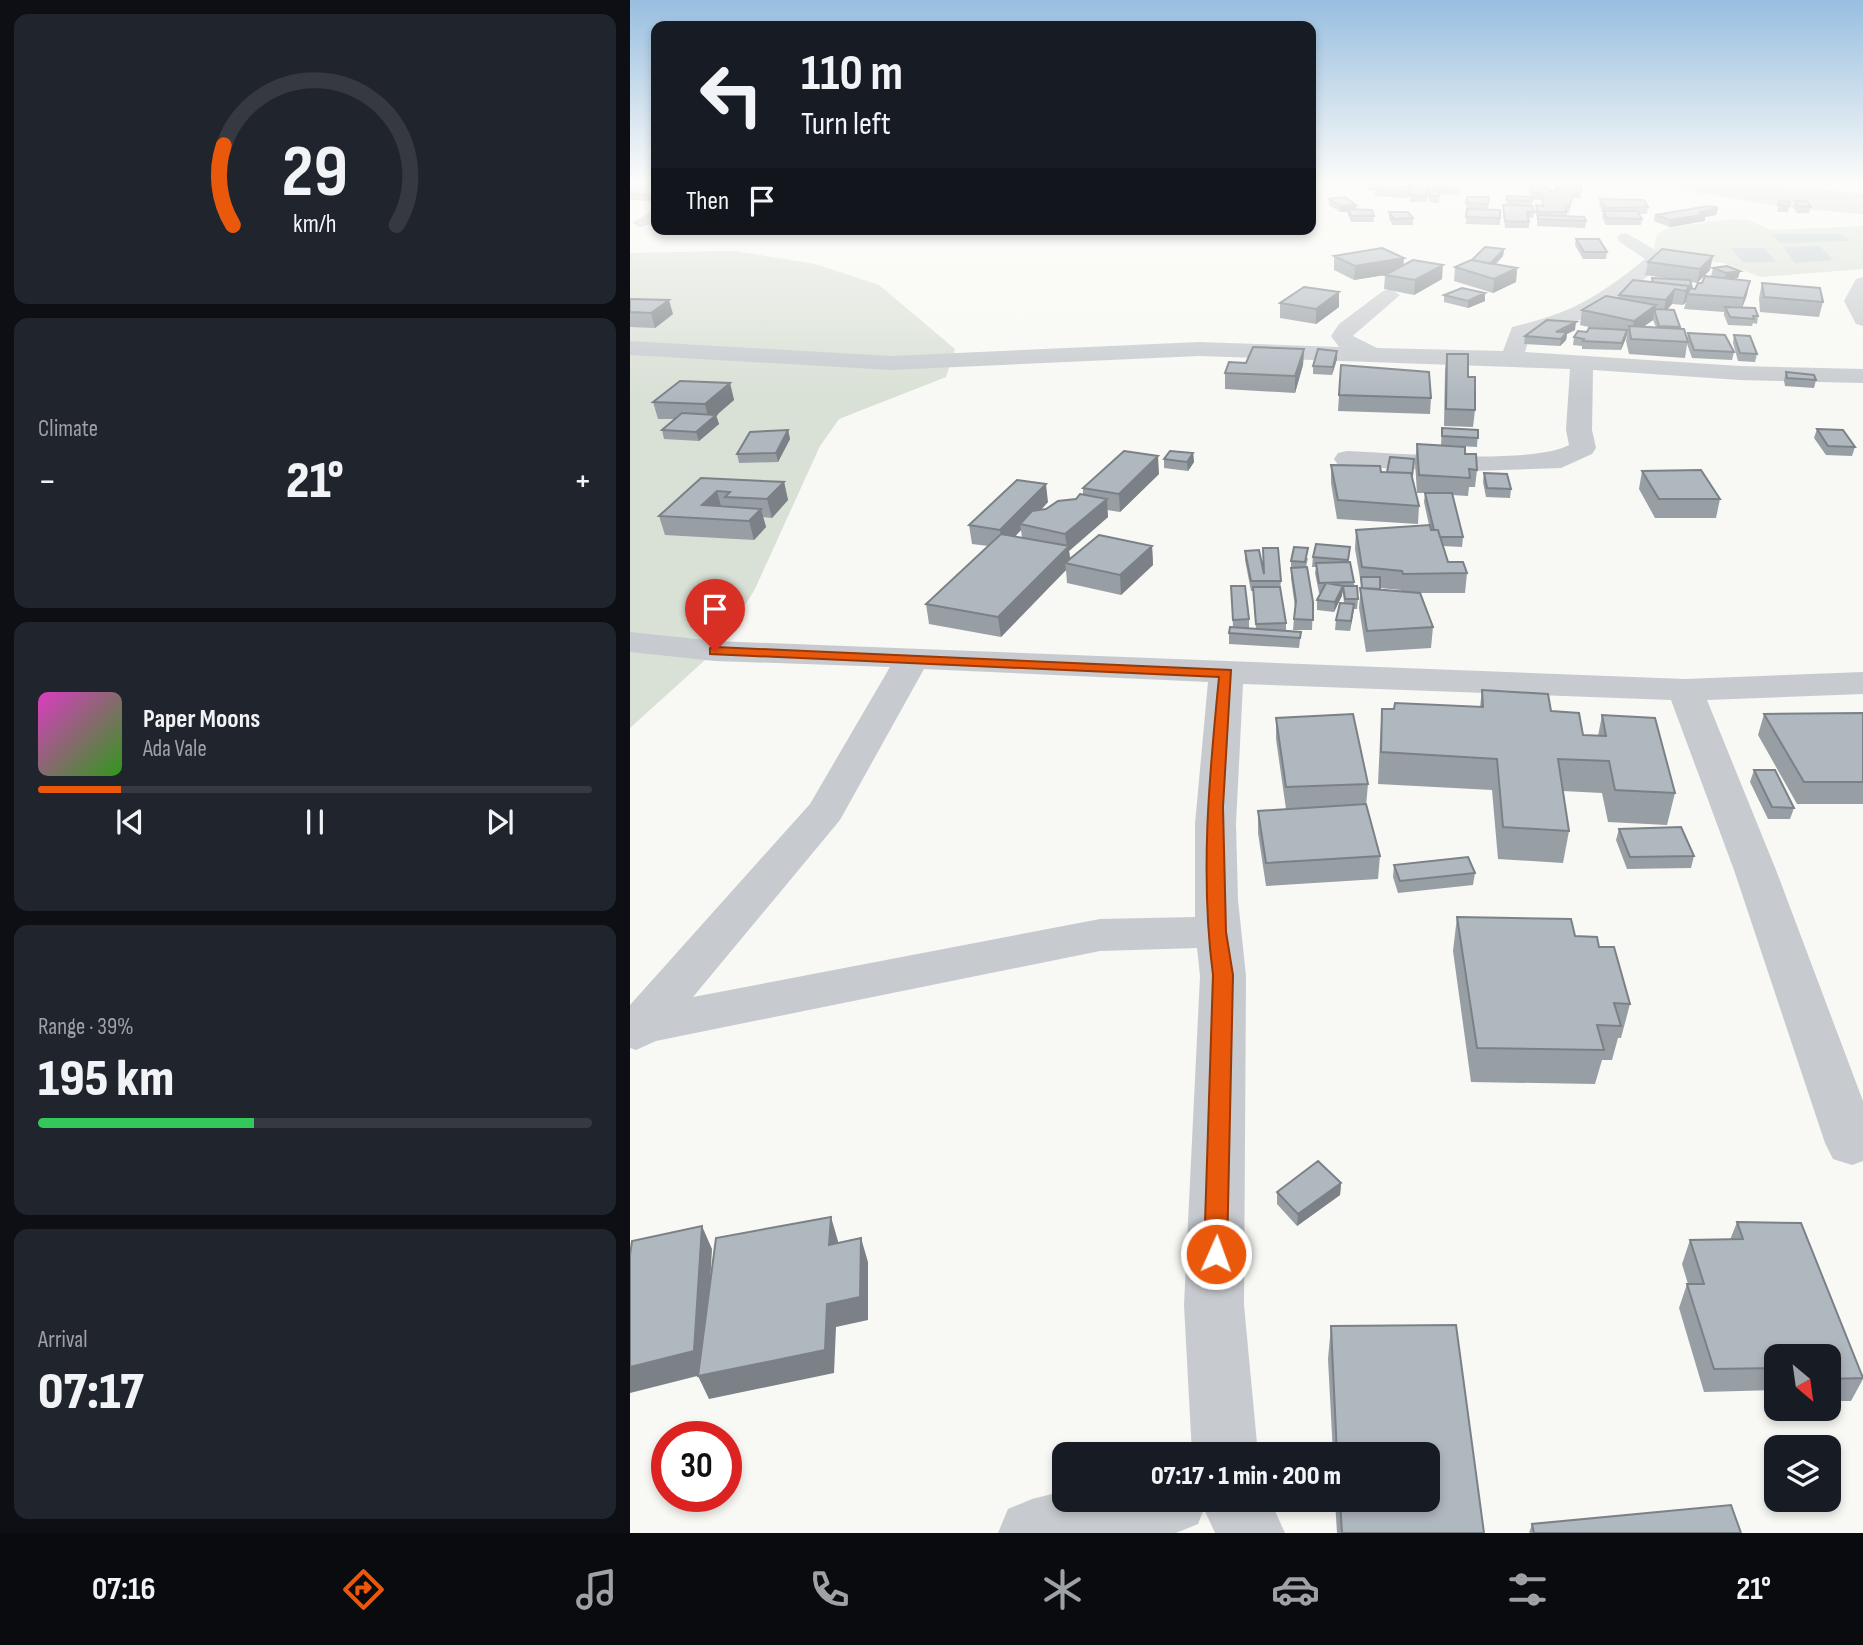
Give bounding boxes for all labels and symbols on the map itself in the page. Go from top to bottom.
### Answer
pin [685,579,745,651]
position arrow [1179,1217,1253,1291]
north arrow [1764,1344,1841,1421]
speed limit sign: 30 [651,1421,742,1512]

